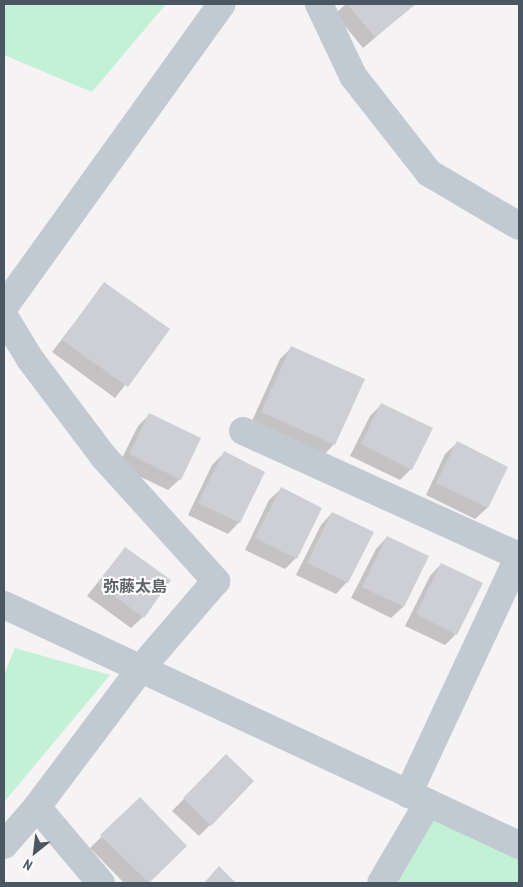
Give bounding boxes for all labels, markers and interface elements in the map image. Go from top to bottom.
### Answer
district label: 弥藤太島 [103,576,167,596]
north arrow [10,827,60,877]
text: N [20,855,35,875]

